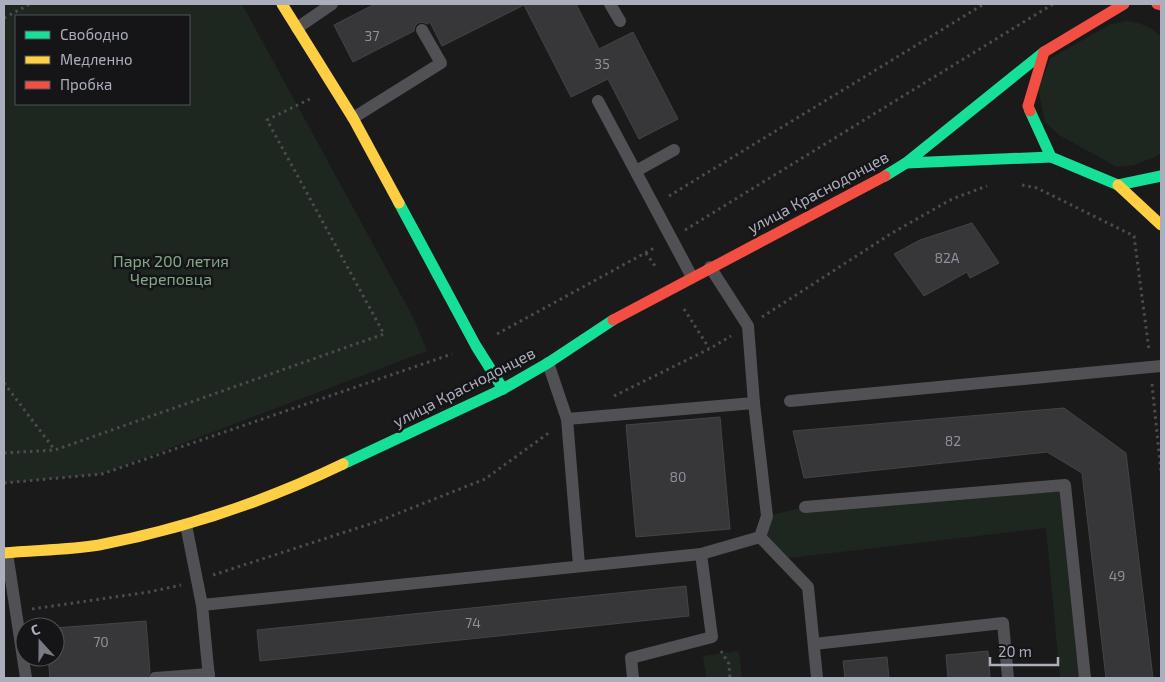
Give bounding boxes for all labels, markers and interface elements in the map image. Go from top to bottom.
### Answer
legend [15,15,190,105]
text: Свободно [60,25,129,43]
house number: 37 [365,27,379,44]
text: Медленно [60,50,133,68]
house number: 35 [594,55,610,72]
text: Пробка [60,75,112,93]
street label: улица Краснодонцев [744,146,892,238]
house number: 82А [934,249,960,266]
park label: Парк 200 летия Череповца [113,251,229,288]
street label: улица Краснодонцев [390,342,538,432]
house number: 82 [945,432,961,449]
house number: 80 [670,468,686,485]
house number: 49 [1109,567,1125,584]
house number: 74 [465,614,481,631]
north arrow [15,617,65,667]
text: С [28,620,42,639]
house number: 70 [93,633,109,650]
scale bar [990,634,1058,666]
text: 20 m [998,642,1032,660]

